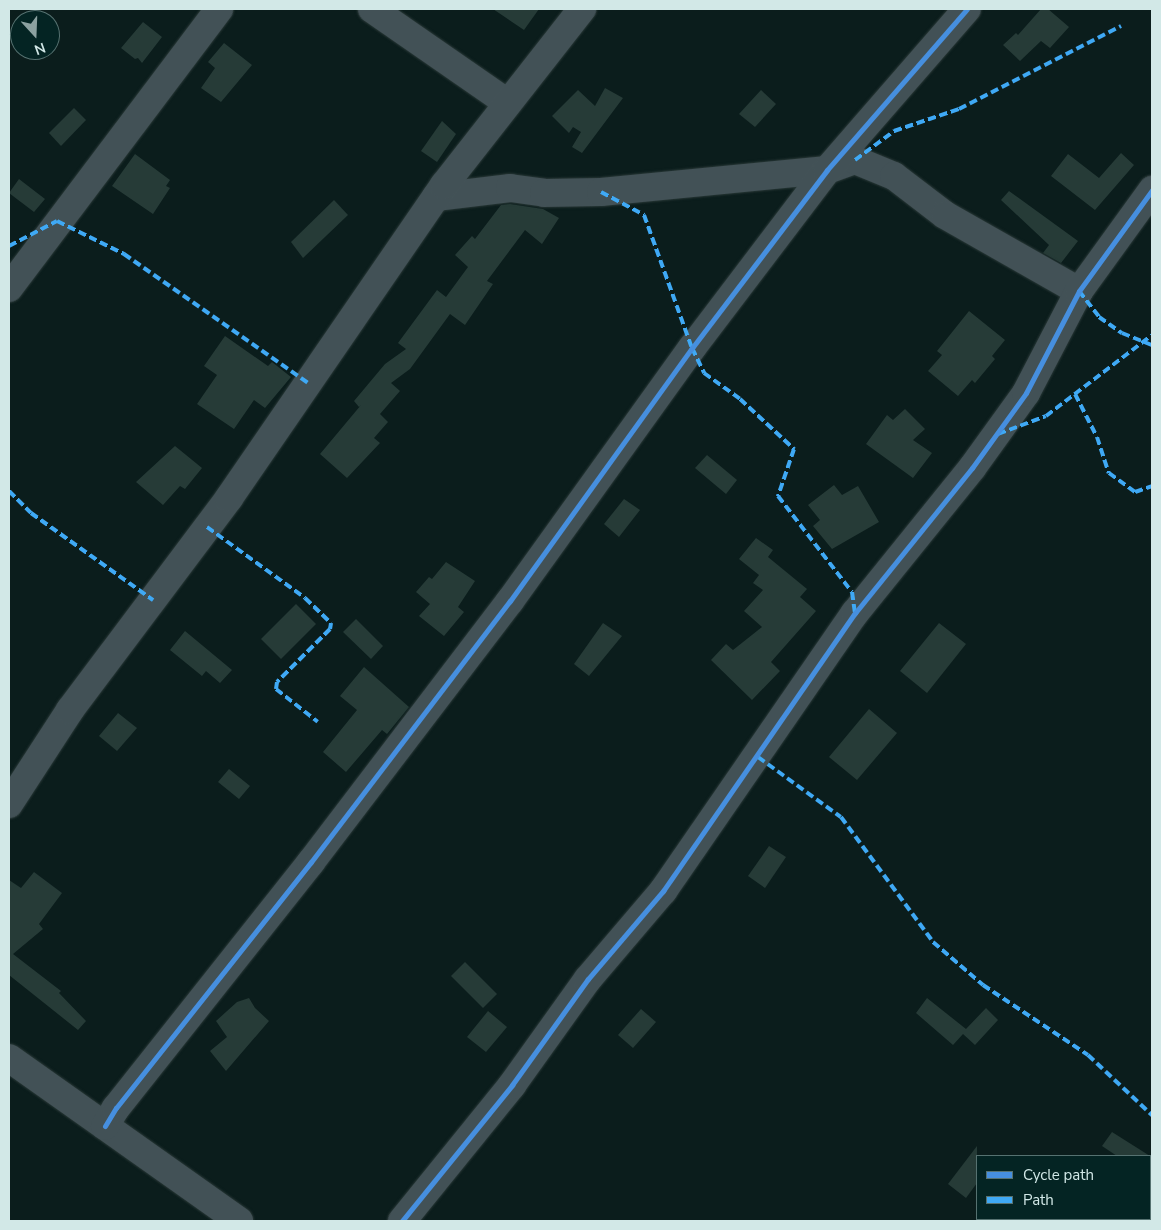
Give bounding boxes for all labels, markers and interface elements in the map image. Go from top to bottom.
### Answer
north arrow [10,10,60,60]
text: N [32,38,48,59]
legend [976,1155,1151,1220]
text: Cycle path [1023,1165,1094,1185]
text: Path [1023,1190,1054,1210]

